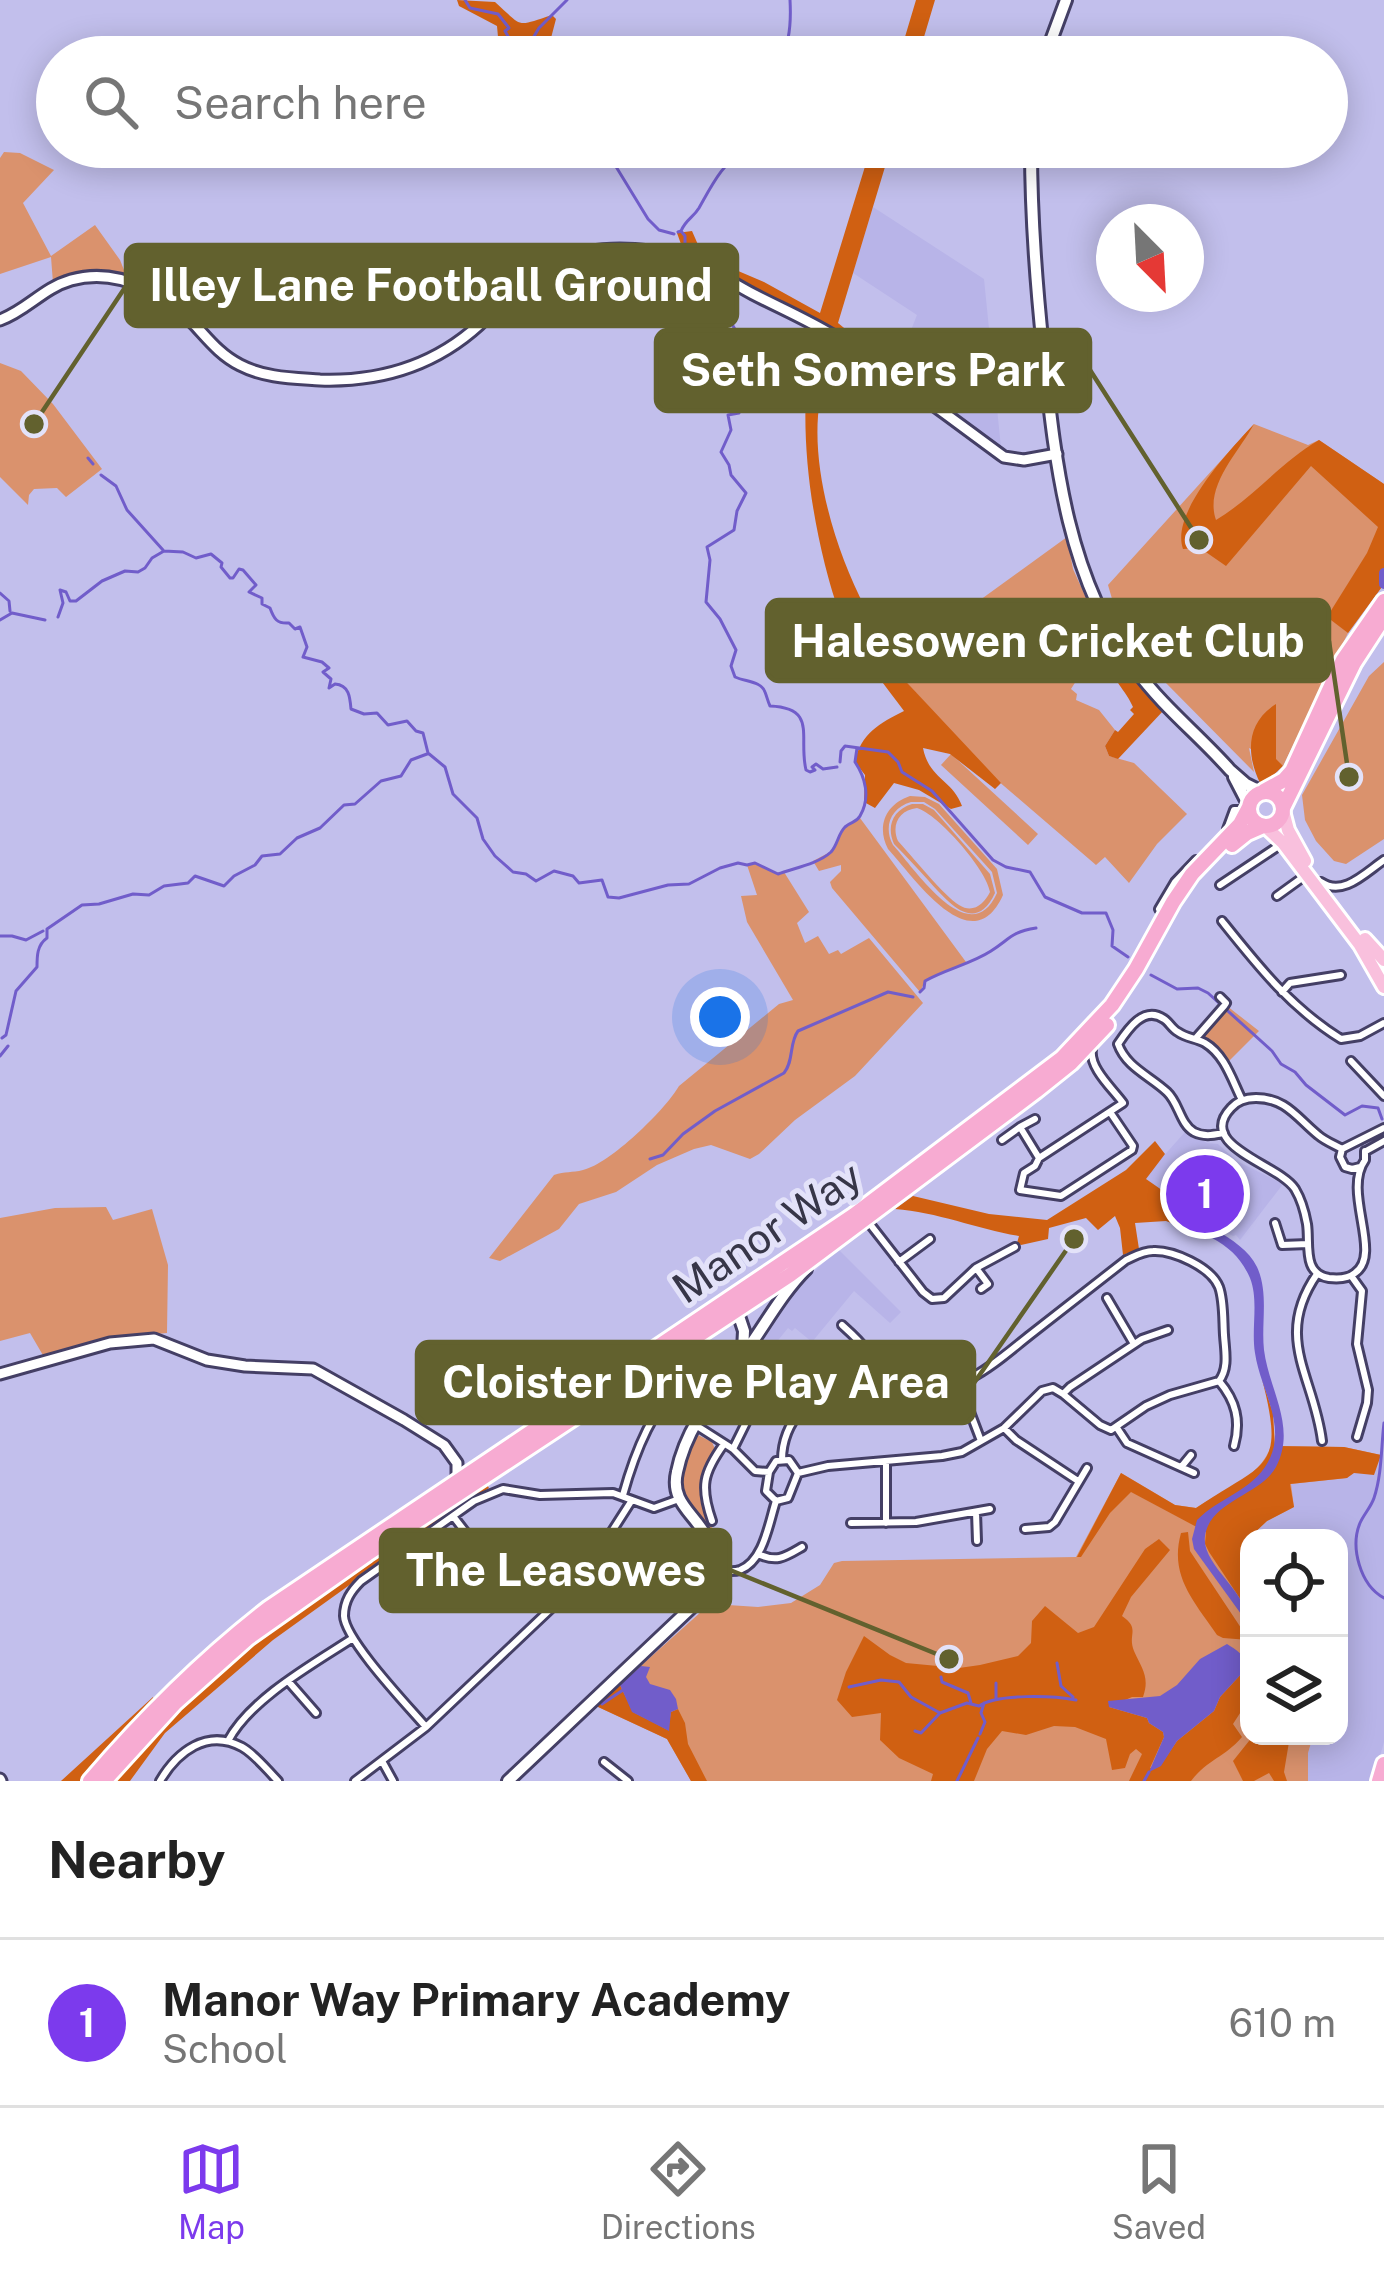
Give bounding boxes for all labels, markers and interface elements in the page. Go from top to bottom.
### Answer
search box [36,36,1348,168]
icon: search [78,69,144,135]
text: Search here [174,76,427,129]
north arrow [1096,204,1204,312]
callout: Illey Lane Football Ground [126,245,737,326]
text: Illey Lane Football Ground [149,258,713,311]
callout: Seth Somers Park [656,330,1090,411]
text: Seth Somers Park [680,343,1066,396]
callout: Halesowen Cricket Club [767,600,1329,681]
text: Halesowen Cricket Club [791,614,1305,667]
your location [690,987,750,1047]
pin: 1 [1166,1149,1244,1239]
street label: Manor Way [663,1151,870,1313]
callout: Cloister Drive Play Area [417,1342,974,1423]
text: Cloister Drive Play Area [442,1355,950,1408]
map controls [1240,1529,1348,1745]
button: locate [1240,1529,1348,1637]
callout: The Leasowes [381,1530,730,1611]
text: The Leasowes [406,1543,706,1596]
button: layers [1240,1637,1348,1745]
text: Nearby [48,1830,225,1889]
text: Manor Way Primary Academy [162,1973,790,2026]
text: 1 [79,2000,95,2046]
text: 610 m [1229,2000,1336,2046]
text: School [162,2026,287,2072]
tab: Map [178,2136,245,2246]
tab: Directions [601,2136,756,2246]
tab: Saved [1112,2136,1206,2246]

